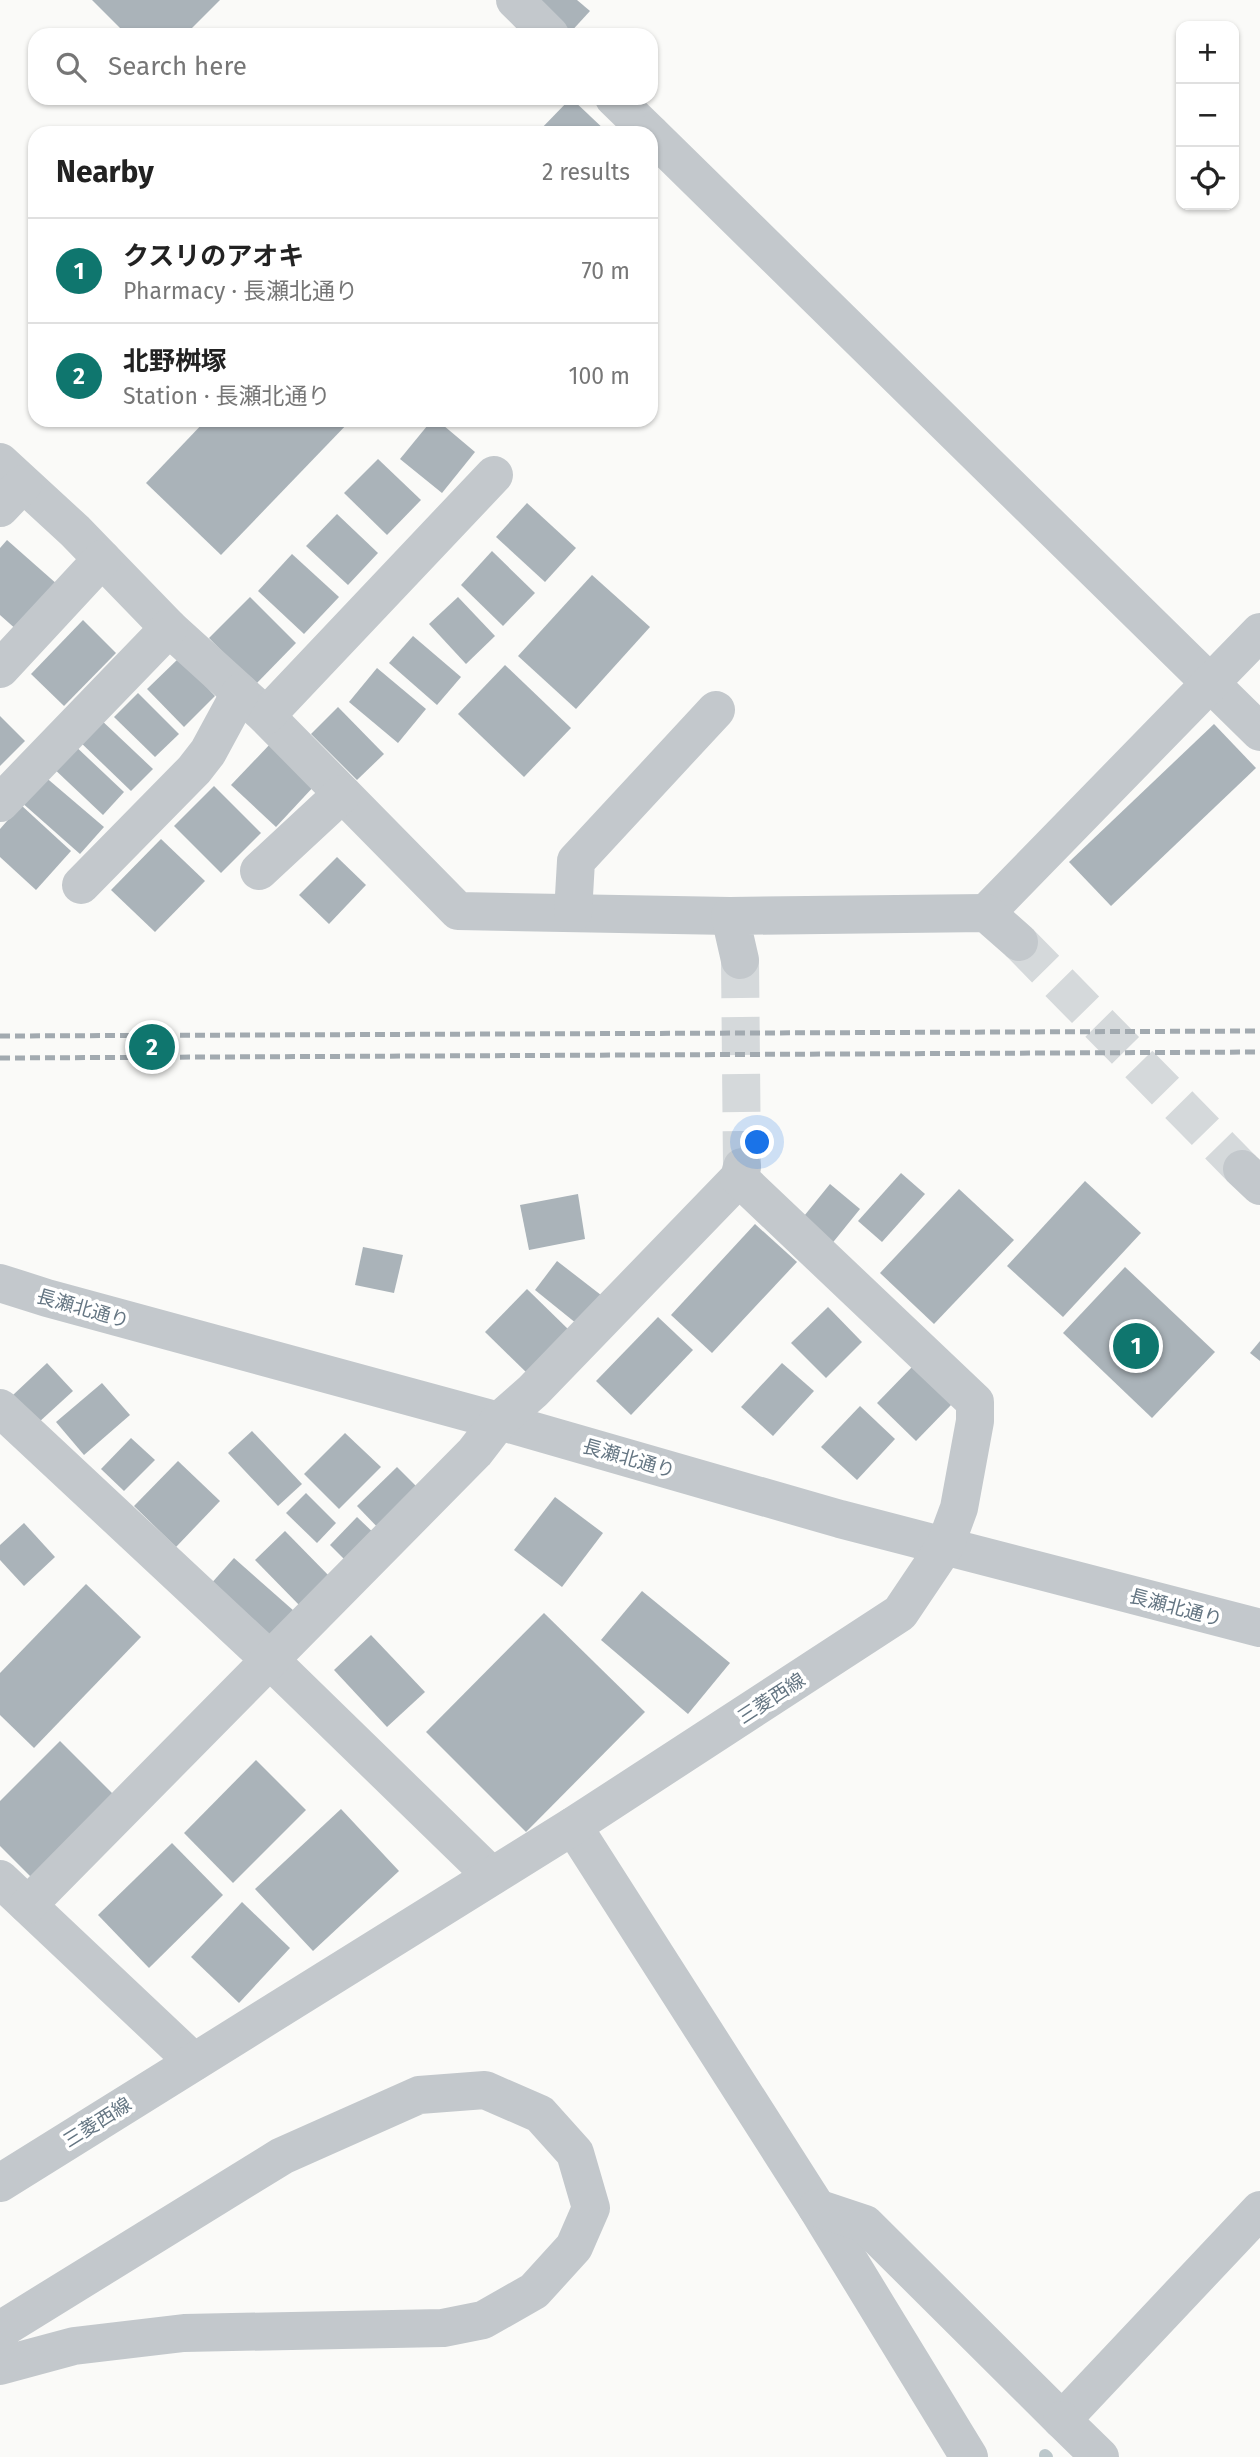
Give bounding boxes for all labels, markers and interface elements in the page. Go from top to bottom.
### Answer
map controls [1176,21,1239,210]
button: + [1176,21,1239,84]
search box [28,28,658,105]
icon: search [52,48,90,86]
text: Search here [108,51,247,82]
button: − [1176,84,1239,147]
button: locate [1176,147,1239,210]
text: Nearby [56,154,154,190]
text: 2 results [542,158,630,186]
text: クスリのアオキ [123,241,304,272]
text: 1 [74,257,84,285]
text: 70 m [581,257,630,285]
text: Pharmacy · 長瀬北通り [123,277,358,305]
text: 北野桝塚 [123,346,227,377]
text: 2 [73,362,85,390]
text: 100 m [569,362,630,390]
text: Station · 長瀬北通り [123,382,331,410]
pin: 2 [129,1021,175,1073]
your location [740,1125,774,1159]
street label: 長瀬北通り [34,1284,132,1333]
pin: 1 [1113,1320,1159,1372]
street label: 長瀬北通り [580,1434,678,1483]
street label: 長瀬北通り [1127,1584,1225,1631]
street label: 三菱西線 [733,1668,809,1729]
street label: 三菱西線 [59,2093,136,2152]

